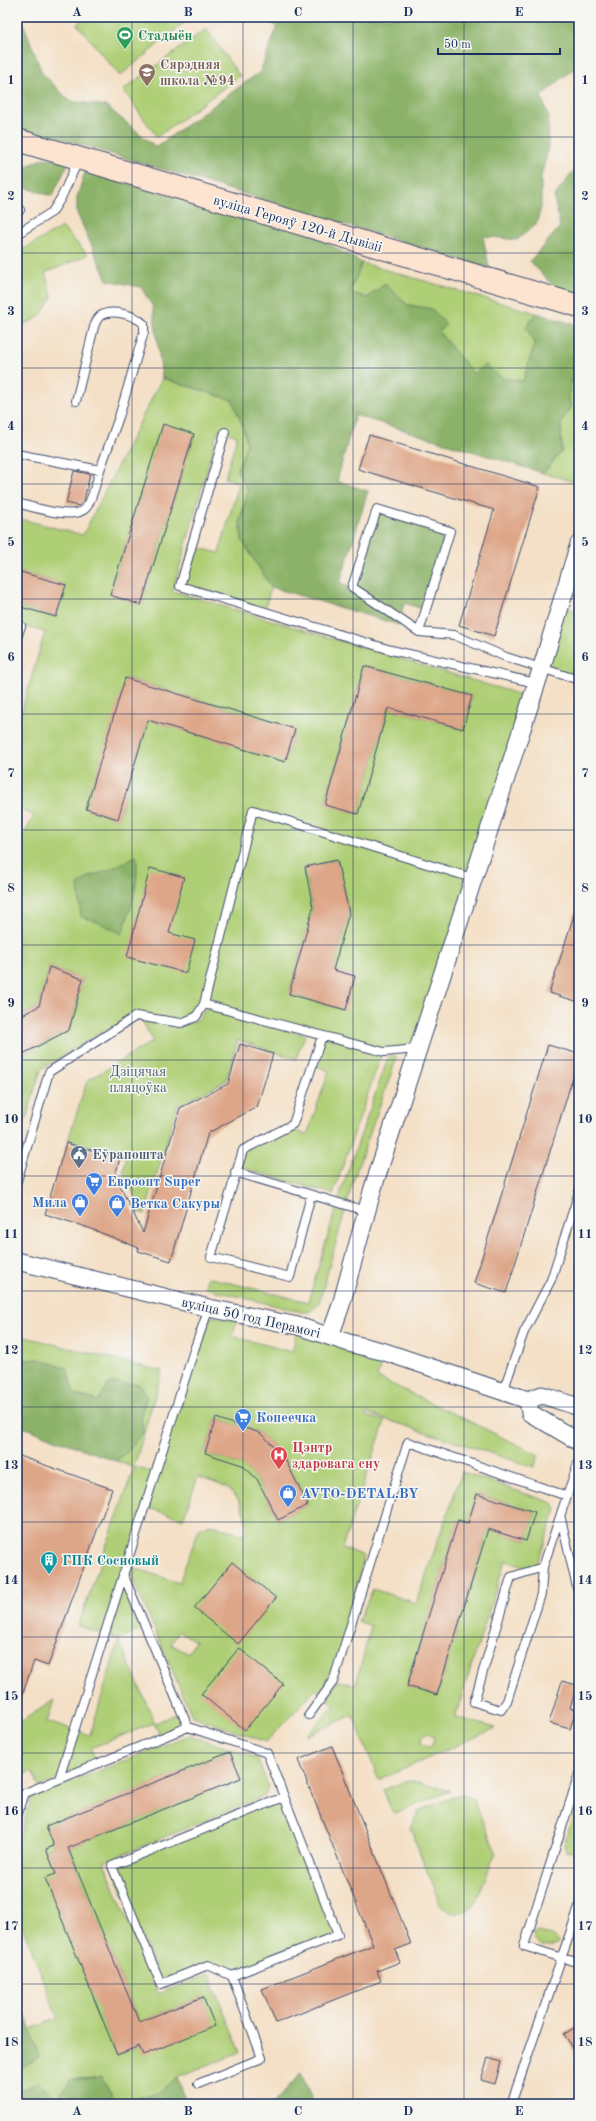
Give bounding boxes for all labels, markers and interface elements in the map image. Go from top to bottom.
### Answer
text: A [72,6,82,19]
text: B [183,6,193,19]
text: C [294,6,302,19]
text: D [403,6,413,19]
text: E [515,6,524,19]
sports icon: Стадыён [115,25,135,50]
place label: Стадыён [138,29,193,43]
scale bar [438,30,560,56]
text: 50 m [444,38,471,51]
place label: Сярэдняя школа №94 [160,58,235,88]
school or university icon: Сярэдняя школа №94 [137,62,157,87]
text: 1 [7,74,15,87]
text: 1 [581,74,589,87]
text: 2 [7,190,15,203]
text: 2 [581,190,589,203]
street label: вуліца Герояў 120-й Дывізіі [212,193,384,255]
text: 3 [7,305,15,318]
text: 3 [581,305,589,318]
text: 4 [7,420,15,433]
text: 4 [581,420,589,433]
text: 5 [7,536,15,549]
text: 5 [581,536,589,549]
text: 6 [7,651,15,664]
text: 6 [581,651,589,664]
text: 7 [7,767,15,780]
text: 7 [581,767,589,780]
text: 8 [7,882,15,895]
text: 8 [581,882,589,895]
text: 9 [7,997,15,1010]
text: 9 [581,997,589,1010]
park label: Дзіцячая пляцоўка [109,1065,167,1095]
text: 10 [3,1113,19,1126]
text: 10 [577,1113,593,1126]
public building icon: Еўрапошта [69,1144,89,1169]
place label: Еўрапошта [92,1148,164,1162]
supermarket icon: Евроопт Super [84,1171,104,1196]
place label: Евроопт Super [107,1175,201,1189]
shop icon: Мила [70,1192,90,1217]
shop icon: Ветка Сакуры [107,1193,127,1218]
place label: Мила [32,1196,67,1210]
place label: Ветка Сакуры [130,1197,220,1211]
text: 11 [3,1228,19,1241]
text: 11 [577,1228,593,1241]
street label: вуліца 50 год Перамогі [180,1295,322,1341]
text: 12 [3,1344,19,1357]
text: 12 [577,1344,593,1357]
supermarket icon: Копеечка [233,1407,253,1432]
place label: Копеечка [256,1411,316,1425]
place label: Цэнтр здаровага сну [292,1441,380,1471]
hospital icon: Цэнтр здаровага сну [269,1445,289,1470]
text: 13 [3,1459,19,1472]
text: 13 [577,1459,593,1472]
shop icon: AVTO-DETAL.BY [278,1483,298,1508]
place label: AVTO-DETAL.BY [301,1487,419,1501]
building icon: ГПК Сосновый [39,1550,59,1575]
place label: ГПК Сосновый [62,1554,159,1568]
text: 14 [3,1574,19,1587]
text: 14 [577,1574,593,1587]
text: 15 [3,1690,19,1703]
text: 15 [577,1690,593,1703]
text: 16 [3,1805,19,1818]
text: 16 [577,1805,593,1818]
text: 17 [3,1920,19,1933]
text: 17 [577,1920,593,1933]
text: 18 [3,2036,19,2049]
text: 18 [577,2036,593,2049]
text: A [72,2105,82,2118]
text: B [183,2105,193,2118]
text: C [294,2105,302,2118]
text: D [403,2105,413,2118]
text: E [515,2105,524,2118]

